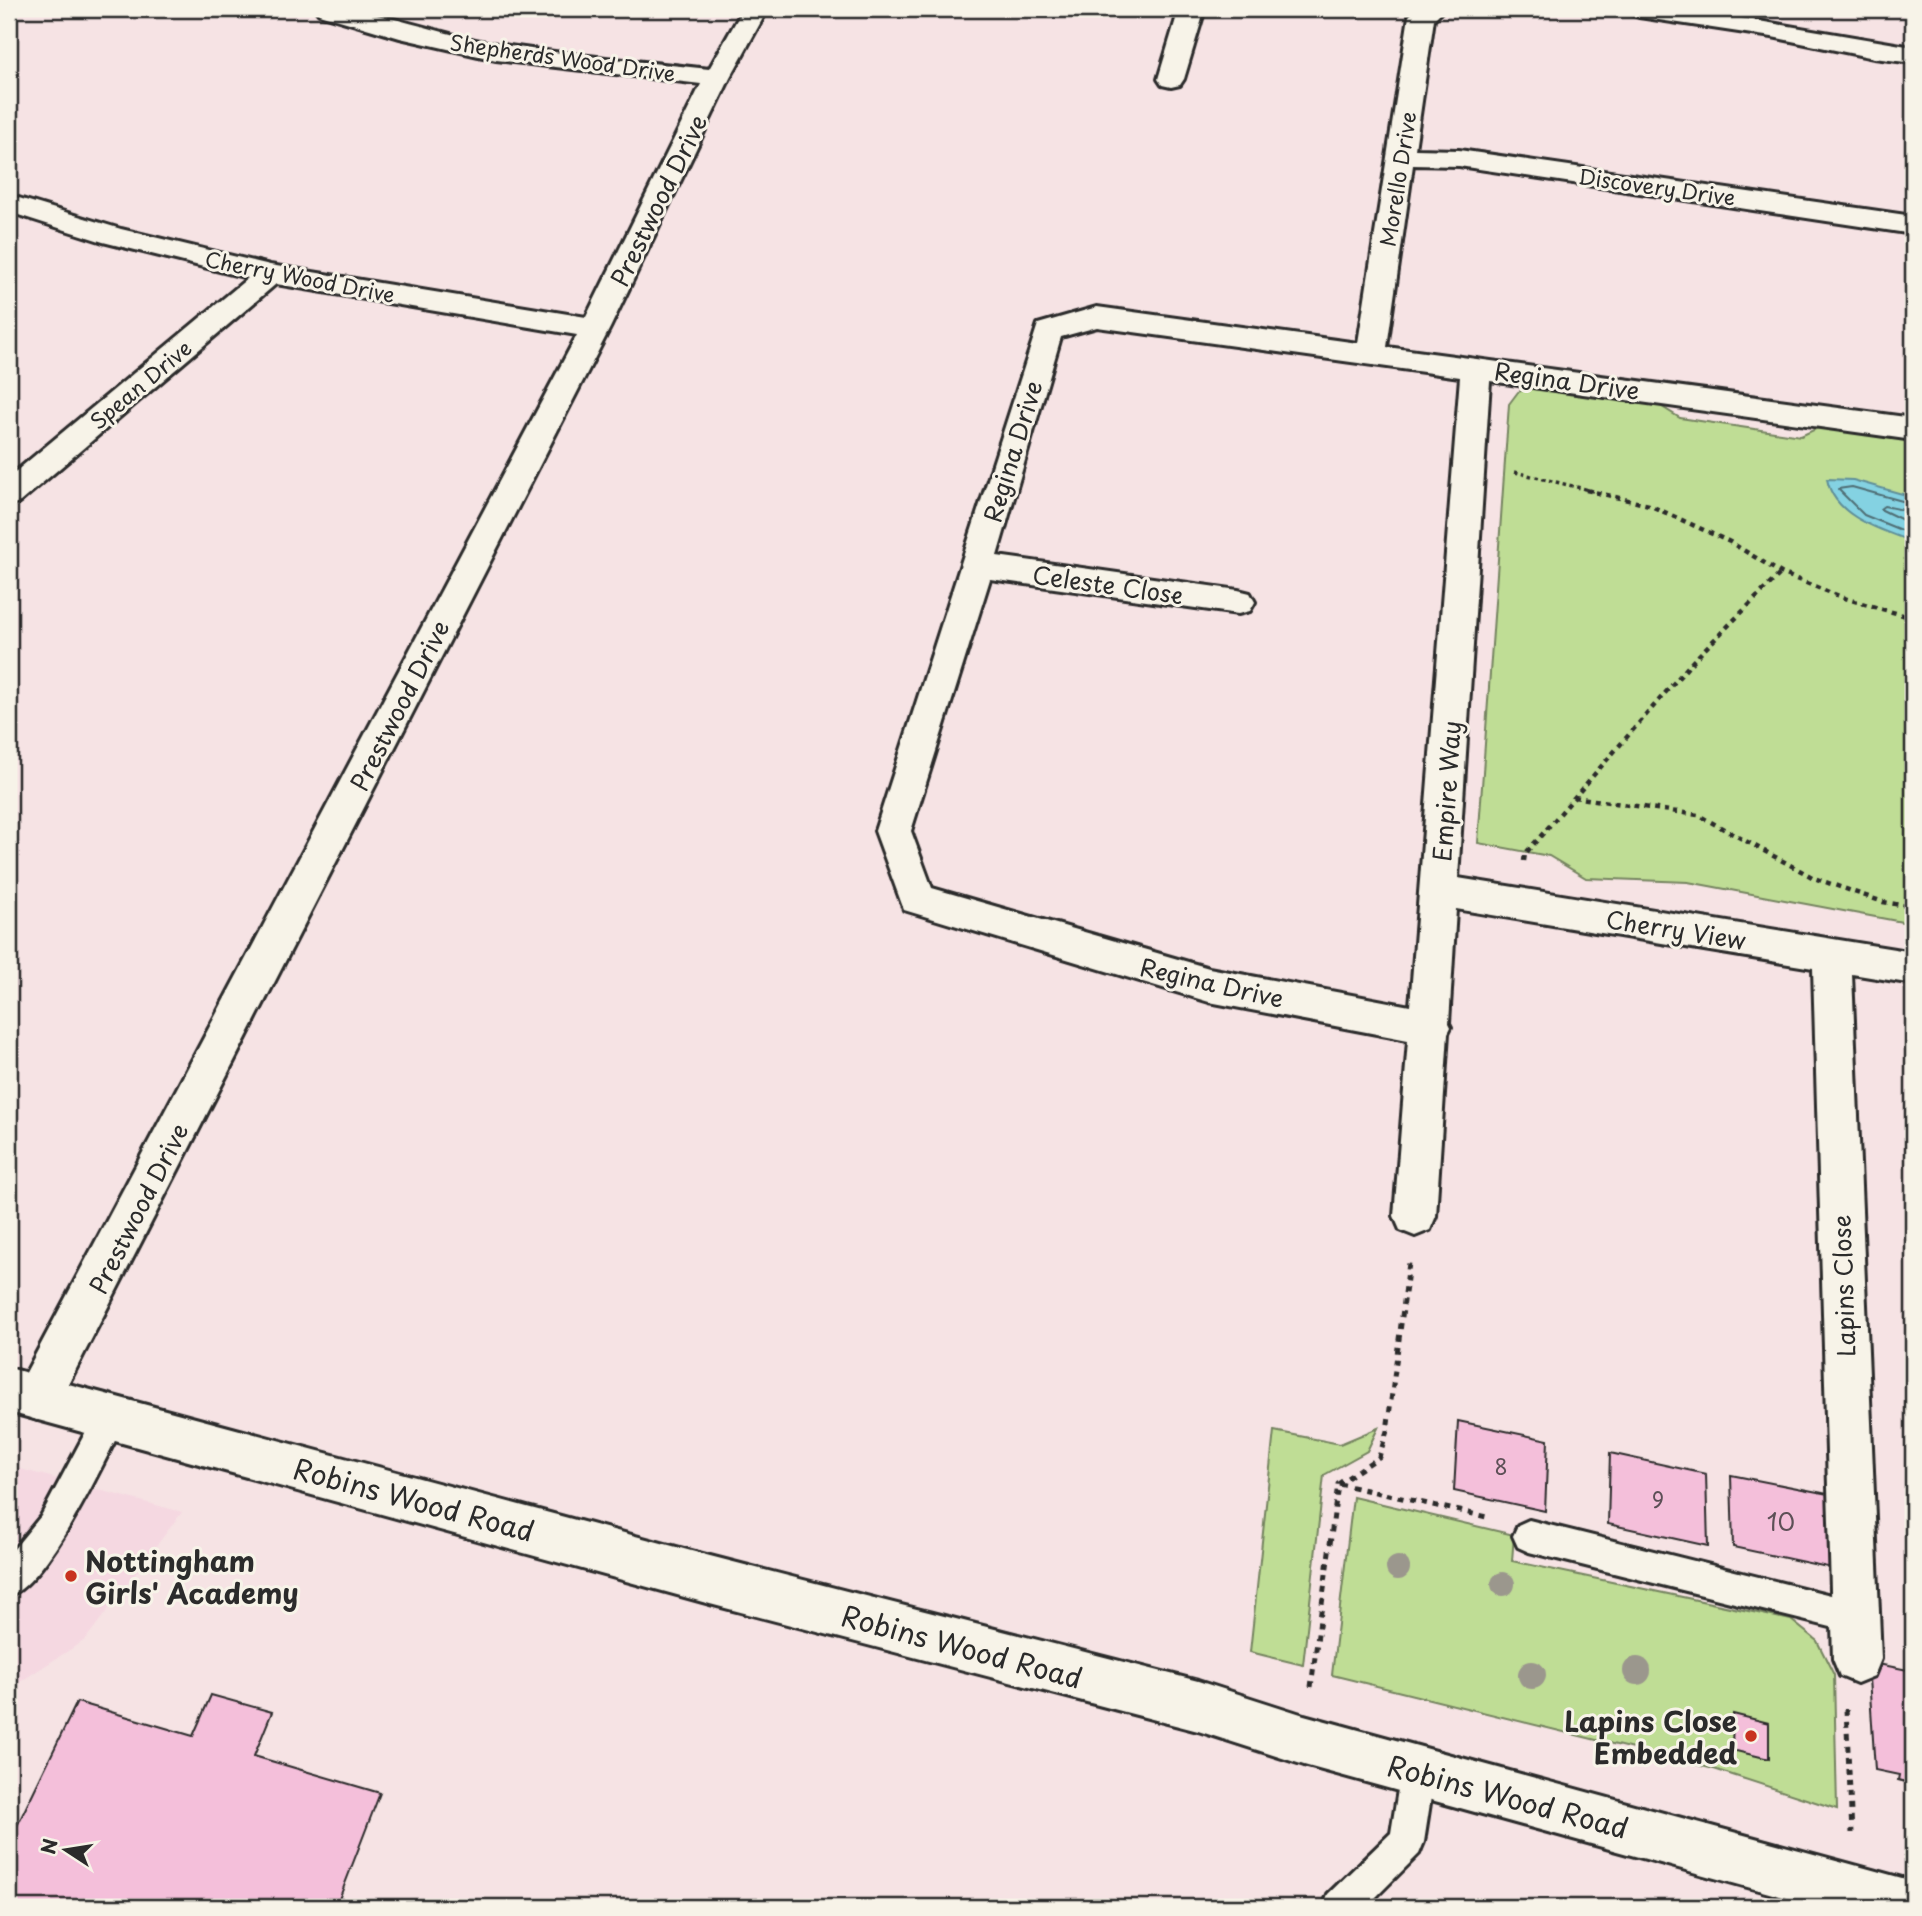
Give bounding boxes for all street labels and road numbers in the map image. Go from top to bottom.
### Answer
street label: Shepherds Wood Drive [448,25,678,89]
street label: Prestwood Drive [601,108,715,292]
street label: Morello Drive [1371,109,1423,249]
street label: Discovery Drive [1577,159,1737,213]
street label: Cherry Wood Drive [202,242,398,310]
street label: Spean Drive [82,332,198,436]
street label: Regina Drive [1492,352,1642,408]
street label: Regina Drive [973,376,1051,526]
street label: Celeste Close [1030,556,1186,612]
street label: Prestwood Drive [340,613,458,797]
street label: Empire Way [1423,719,1469,863]
street label: Cherry View [1604,900,1749,958]
street label: Regina Drive [1137,948,1287,1016]
street label: Prestwood Drive [79,1116,197,1300]
street label: Lapins Close [1823,1214,1863,1358]
street label: Robins Wood Road [289,1446,539,1552]
street label: Robins Wood Road [837,1593,1087,1699]
street label: Robins Wood Road [1383,1743,1633,1849]

